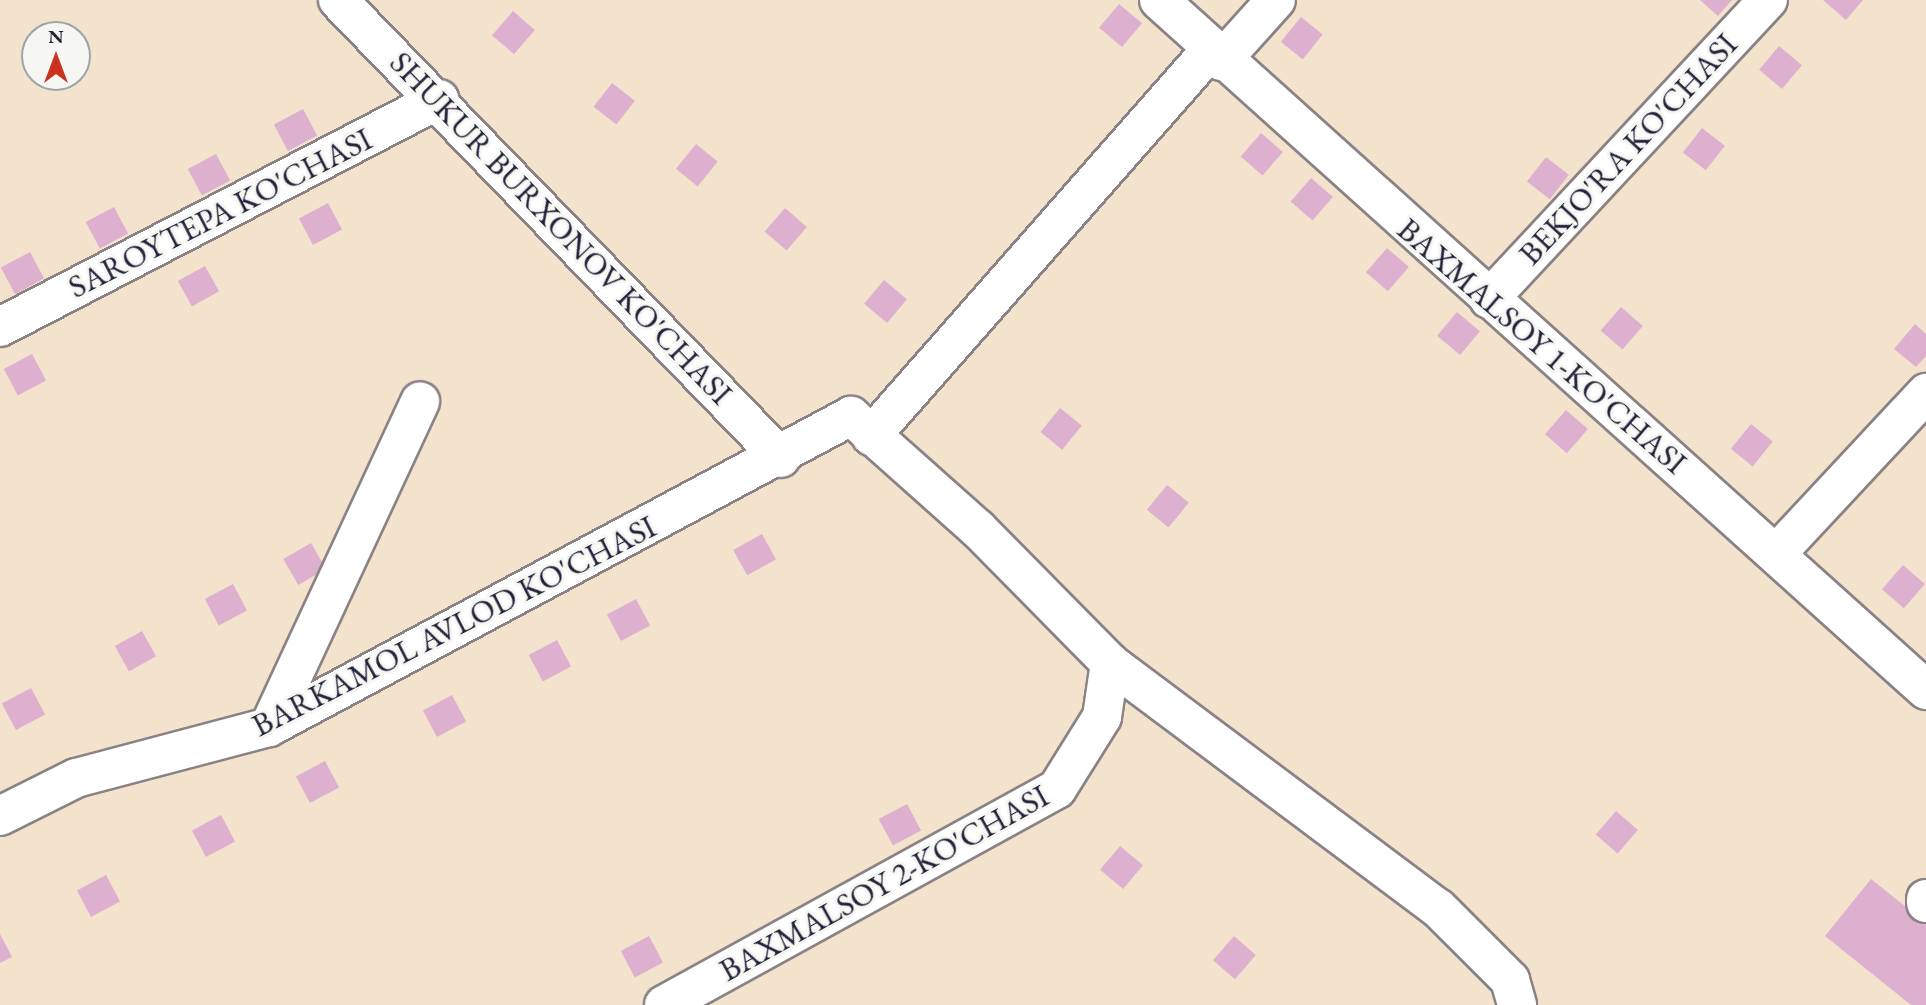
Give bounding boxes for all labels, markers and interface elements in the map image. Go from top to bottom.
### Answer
north arrow [21,21,91,91]
text: N [48,24,64,49]
street label: BEKJO'RA KO'CHASI [1511,25,1745,273]
street label: SHUKUR BURXONOV KO'CHASI [382,44,740,412]
street label: SAROYTEPA KO'CHASI [62,120,378,306]
street label: BAXMALSOY 1-KO'CHASI [1390,210,1694,482]
street label: BARKAMOL AVLOD KO'CHASI [246,507,662,745]
street label: BAXMALSOY 2-KO'CHASI [713,777,1055,989]

